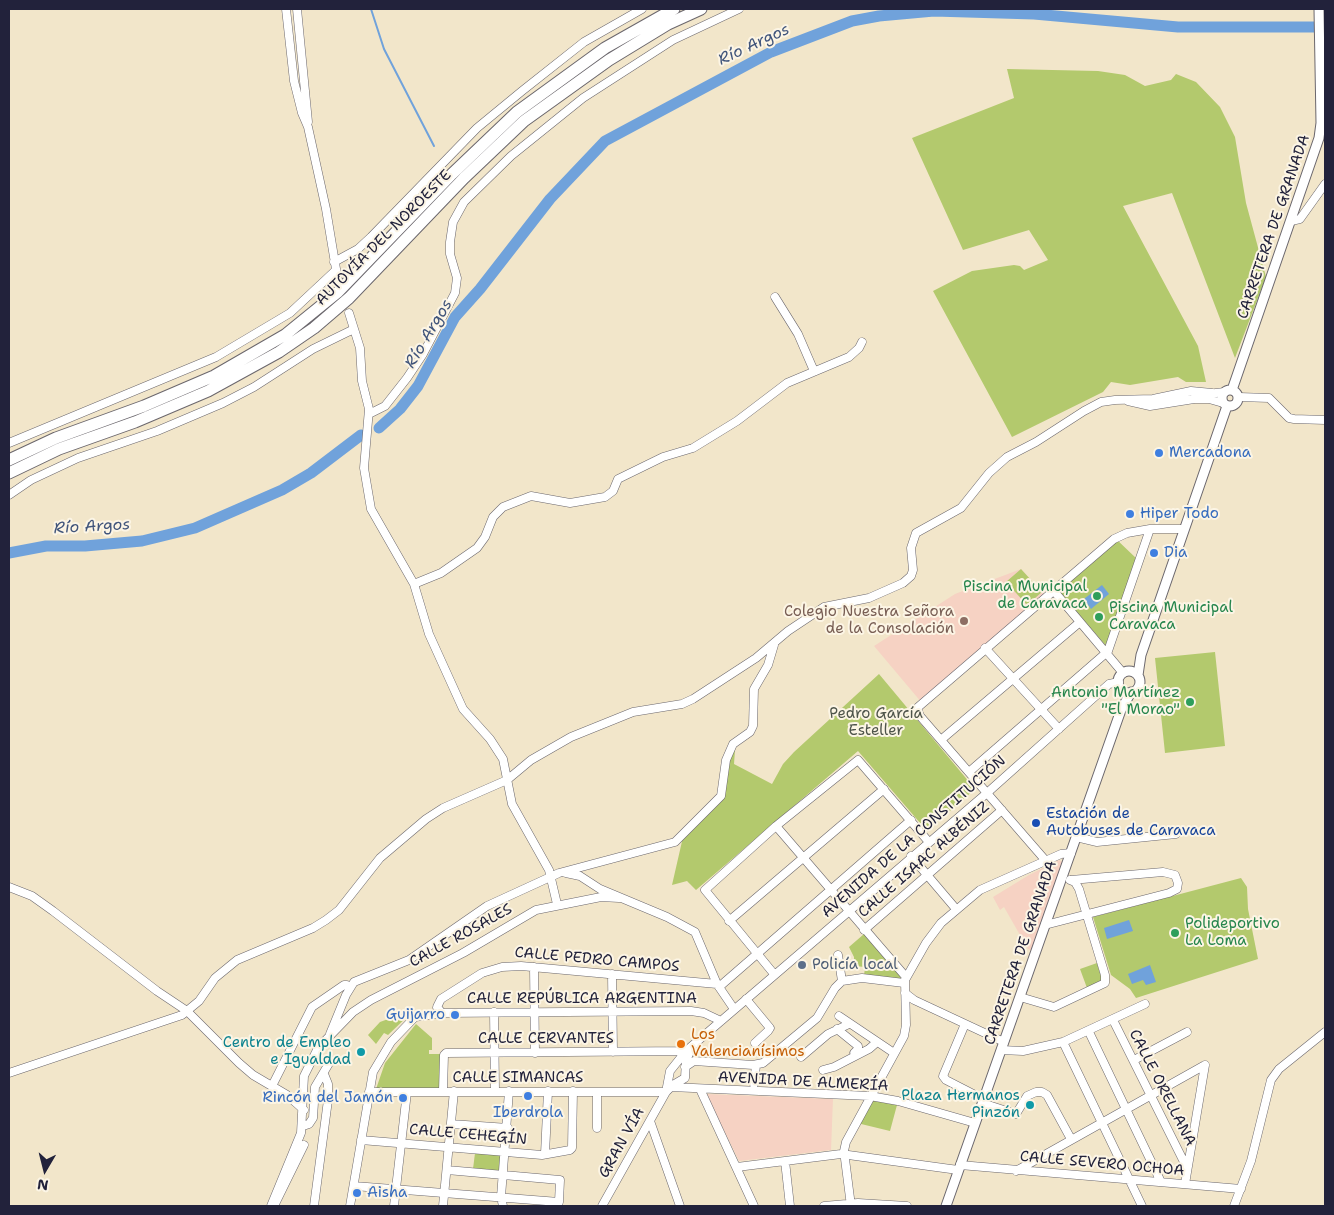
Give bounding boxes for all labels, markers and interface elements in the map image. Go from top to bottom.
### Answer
water label: Río Argos [715,20,793,70]
street label: CARRETERA DE GRANADA [1234,133,1314,321]
street label: AUTOVÍA DEL NOROESTE [312,166,456,310]
water label: Río Argos [401,296,457,372]
place label: Mercadona [1169,444,1251,462]
marker: Mercadona [1153,447,1165,459]
place label: Hiper Todo [1140,505,1219,523]
marker: Hiper Todo [1124,508,1136,520]
water label: Río Argos [53,515,131,539]
place label: Dia [1164,544,1187,562]
marker: Dia [1148,547,1160,559]
place label: Piscina Municipal de Caravaca [963,578,1087,613]
marker: Piscina Municipal de Caravaca [1091,590,1103,602]
place label: Piscina Municipal Caravaca [1109,599,1233,634]
place label: Colegio Nuestra Señora de la Consolación [784,603,954,638]
marker: Piscina Municipal Caravaca [1093,611,1105,623]
marker: Colegio Nuestra Señora de la Consolación [958,615,970,627]
place label: Antonio Martínez "El Morao" [1051,684,1180,719]
marker: Antonio Martínez "El Morao" [1184,696,1196,708]
park label: Pedro García Esteller [829,705,923,740]
street label: AVENIDA DE LA CONSTITUCIÓN [818,752,1010,922]
street label: CALLE ISAAC ALBÉNIZ [855,798,993,922]
place label: Estación de Autobuses de Caravaca [1046,805,1215,840]
marker: Estación de Autobuses de Caravaca [1030,817,1042,829]
street label: CARRETERA DE GRANADA [981,859,1061,1047]
street label: CALLE ROSALES [406,900,516,972]
place label: Polideportivo La Loma [1185,915,1280,950]
marker: Polideportivo La Loma [1169,927,1181,939]
street label: CALLE PEDRO CAMPOS [514,944,680,976]
place label: Policía local [812,956,898,974]
marker: Policía local [796,959,808,971]
street label: CALLE REPÚBLICA ARGENTINA [467,990,697,1008]
place label: Guijarro [386,1006,445,1024]
marker: Guijarro [449,1009,461,1021]
place label: Los Valencianísimos [691,1026,805,1061]
street label: CALLE ORELLANA [1125,1027,1199,1149]
street label: CALLE CERVANTES [478,1030,614,1048]
place label: Centro de Empleo e Igualdad [223,1034,351,1069]
marker: Los Valencianísimos [675,1038,687,1050]
marker: Centro de Empleo e Igualdad [355,1046,367,1058]
street label: CALLE SIMANCAS [453,1069,583,1087]
street label: AVENIDA DE ALMERÍA [717,1069,889,1095]
place label: Plaza Hermanos Pinzón [901,1087,1020,1122]
place label: Rincón del Jamón [262,1089,393,1107]
marker: Iberdrola [522,1090,534,1102]
marker: Rincón del Jamón [397,1092,409,1104]
marker: Plaza Hermanos Pinzón [1024,1099,1036,1111]
place label: Iberdrola [493,1104,563,1122]
street label: GRAN VÍA [595,1105,649,1181]
street label: CALLE CEHEGÍN [408,1121,528,1149]
north arrow [20,1145,70,1195]
street label: CALLE SEVERO OCHOA [1019,1148,1185,1180]
text: N [36,1175,50,1195]
place label: Aisha [367,1184,407,1202]
marker: Aisha [351,1187,363,1199]

